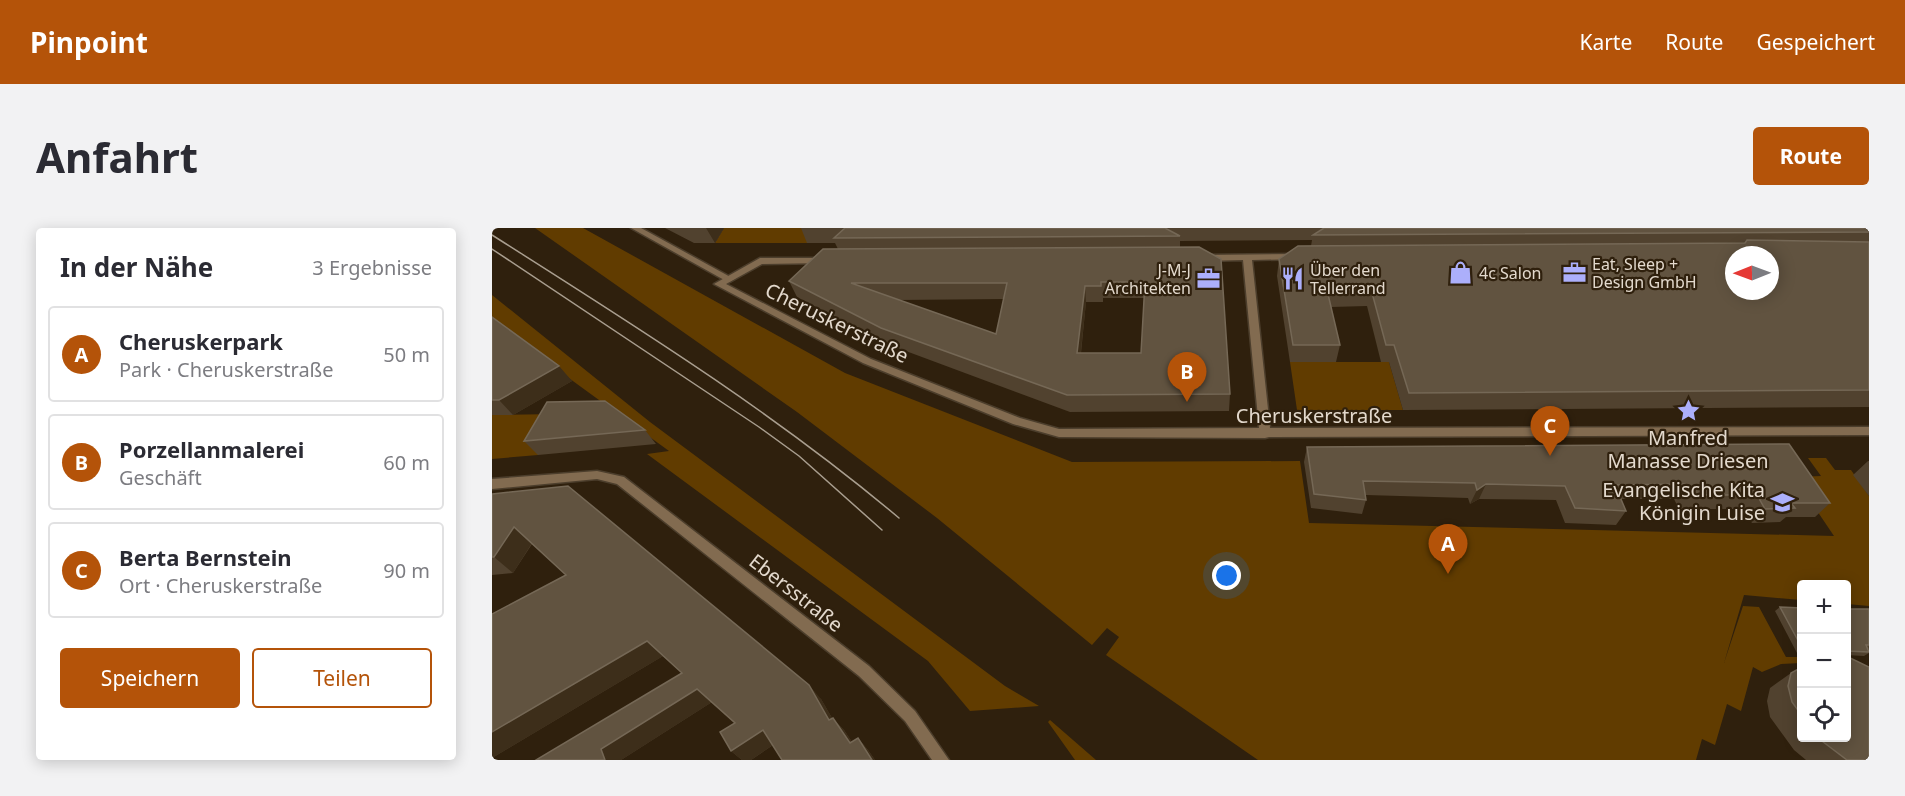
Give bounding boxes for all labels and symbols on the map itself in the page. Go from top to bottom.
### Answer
north arrow [1725,246,1779,300]
place label: Eat, Sleep + Design GmbH [1592,253,1697,293]
place label: J-M-J Architekten [1105,259,1191,299]
place label: Über den Tellerrand [1310,259,1386,299]
shop icon: 4c Salon [1448,260,1474,286]
office icon: Eat, Sleep + Design GmbH [1561,260,1587,286]
place label: 4c Salon [1479,262,1541,284]
office icon: J-M-J Architekten [1196,266,1222,292]
restaurant icon: Über den Tellerrand [1279,266,1305,292]
street label: Cheruskerstraße [761,276,913,369]
pin: B [1168,352,1206,402]
place icon: Manfred Manasse Driesen [1675,397,1701,423]
street label: Cheruskerstraße [1236,402,1392,429]
pin: C [1530,406,1570,456]
place label: Manfred Manasse Driesen [1607,424,1769,474]
place label: Evangelische Kita Königin Luise [1602,476,1765,526]
school or university icon: Evangelische Kita Königin Luise [1770,489,1796,515]
pin: A [1428,524,1468,574]
street label: Ebersstraße [744,547,849,638]
your location [1212,561,1241,590]

